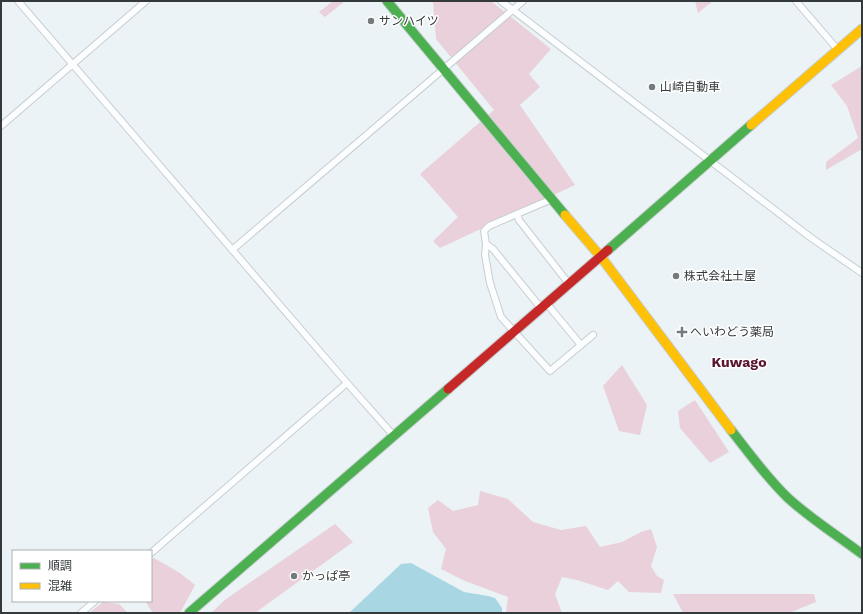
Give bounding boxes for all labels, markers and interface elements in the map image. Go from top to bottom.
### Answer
place label: サンハイツ [379,14,439,28]
marker: サンハイツ [366,16,376,26]
place label: 山崎自動車 [660,80,720,94]
marker: 山崎自動車 [647,82,657,92]
place label: 株式会社土屋 [684,269,756,283]
marker: 株式会社土屋 [671,271,681,281]
place label: へいわどう薬局 [690,325,774,339]
marker: へいわどう薬局 [677,327,687,337]
district label: Kuwago [711,354,767,370]
legend [12,550,152,602]
text: 順調 [48,559,72,573]
place label: かっぱ亭 [302,569,350,583]
marker: かっぱ亭 [289,571,299,581]
text: 混雑 [48,579,72,593]

